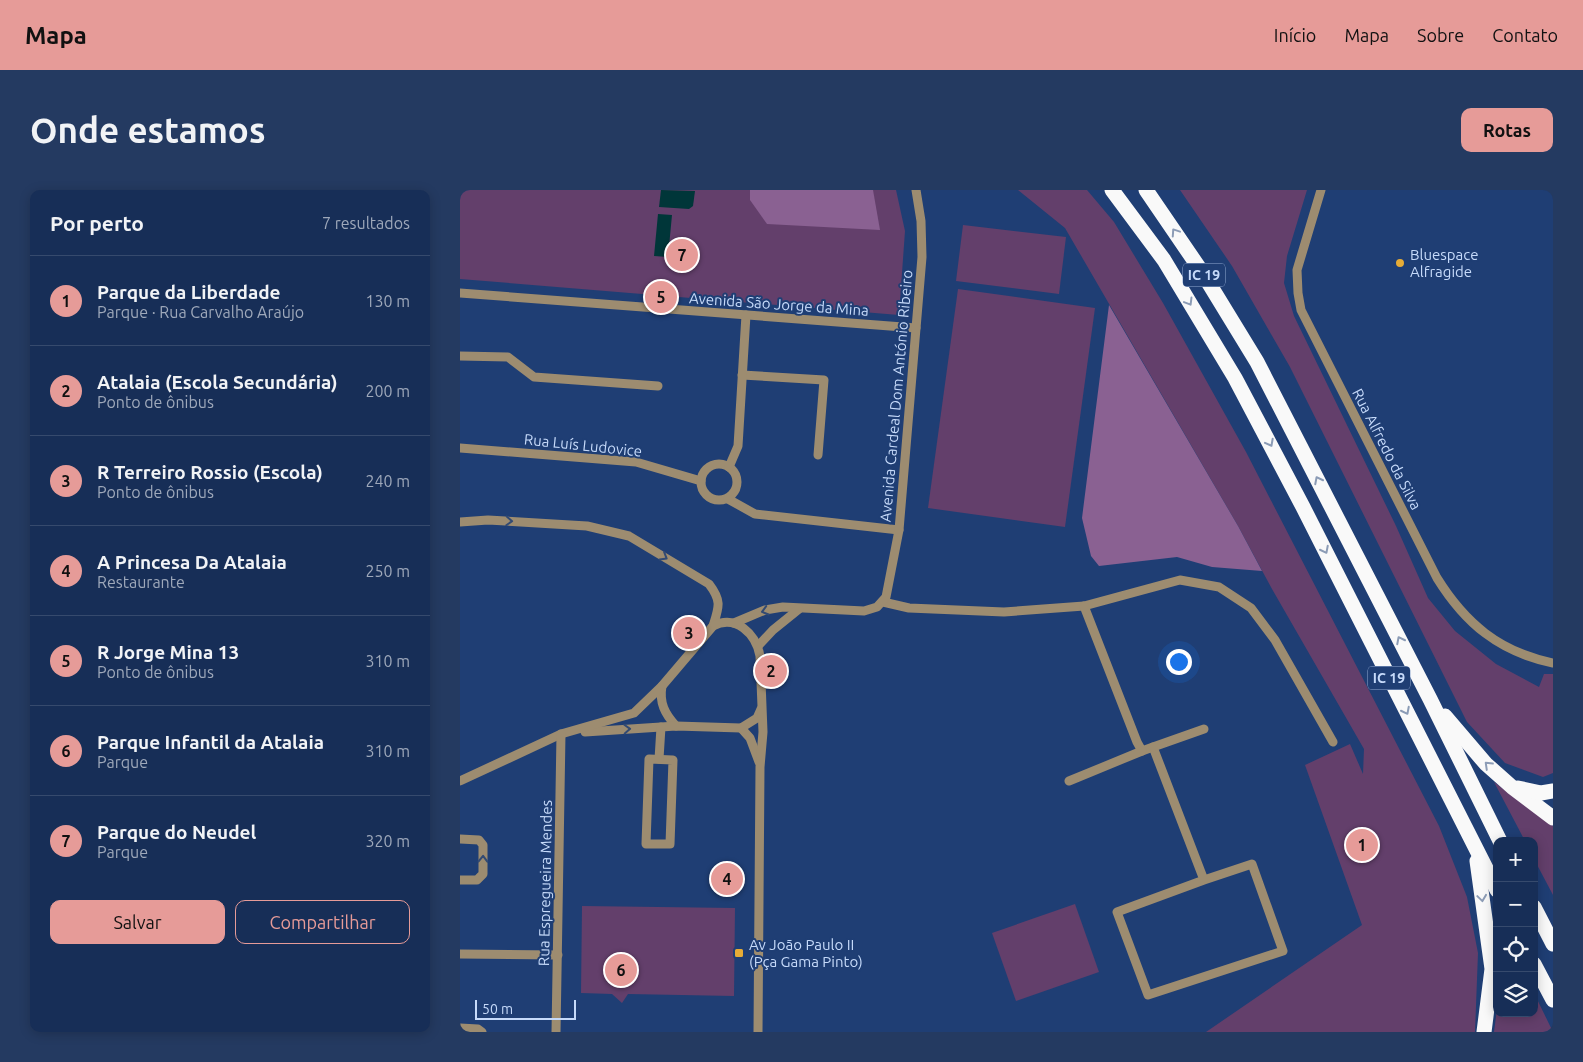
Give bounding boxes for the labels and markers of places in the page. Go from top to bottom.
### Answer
pin: 7 [666,236,698,274]
place label: Bluespace Alfragide [1410,246,1479,280]
marker: Bluespace Alfragide [1394,257,1406,269]
pin: 5 [645,278,677,316]
pin: 3 [673,614,705,652]
pin: 2 [755,652,787,690]
pin: 1 [1346,826,1378,864]
pin: 4 [711,860,743,898]
place label: Av João Paulo II (Pça Gama Pinto) [749,936,863,970]
marker: Av João Paulo II (Pça Gama Pinto) [733,947,745,959]
pin: 6 [605,951,637,989]

